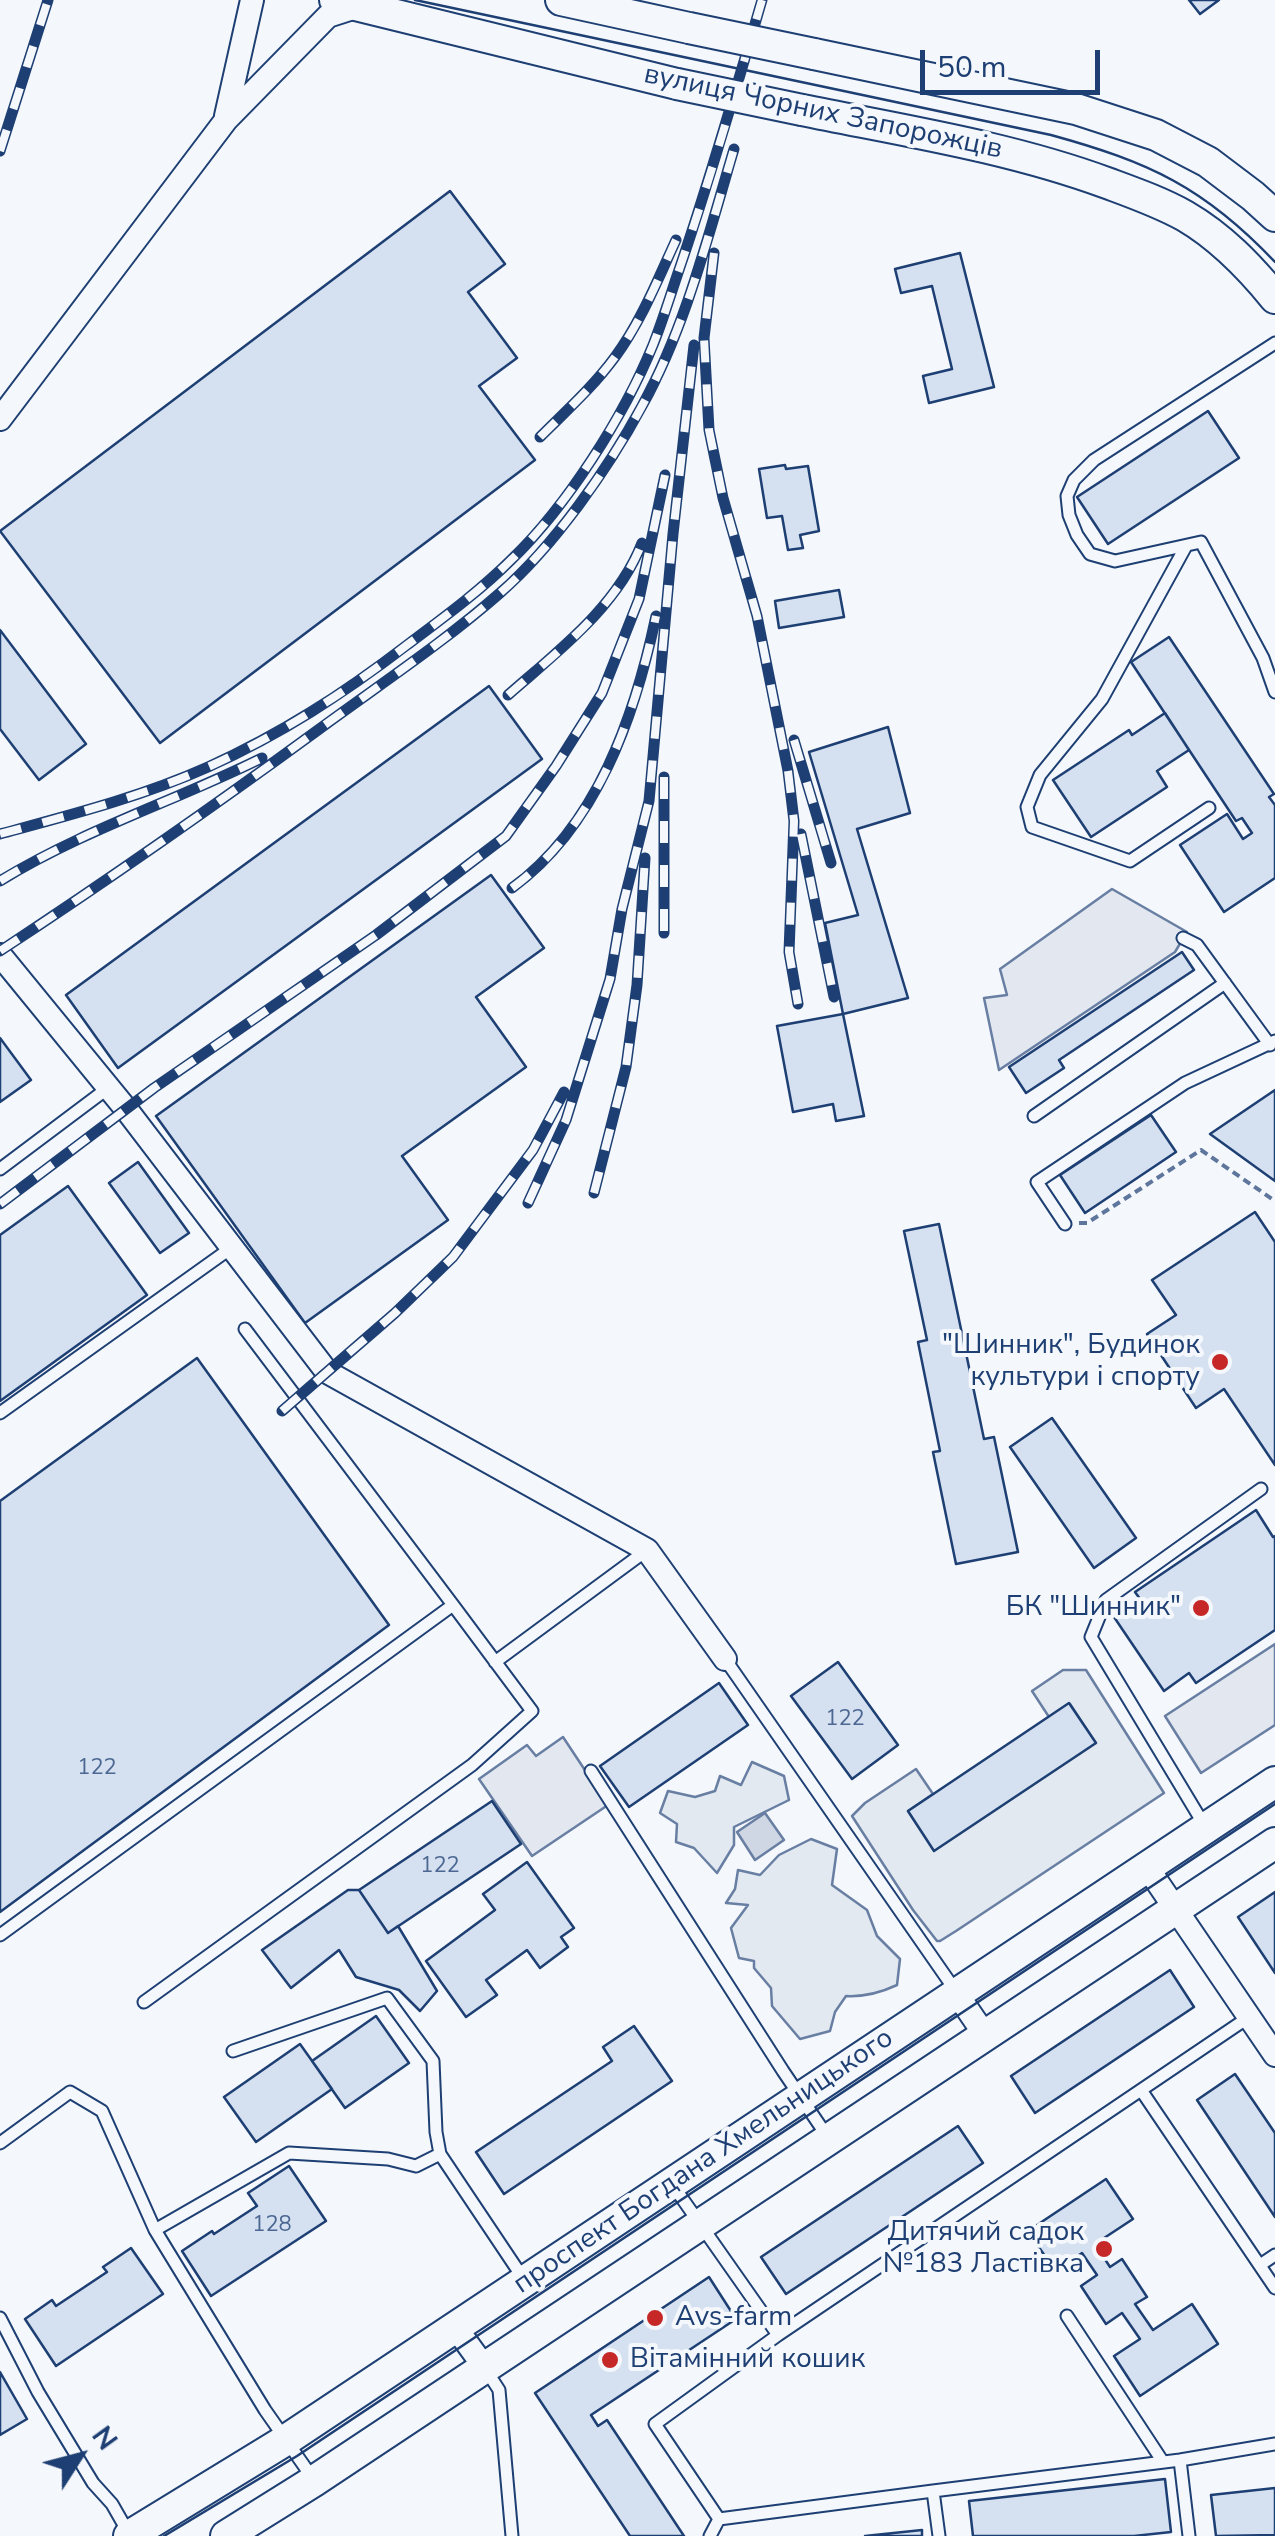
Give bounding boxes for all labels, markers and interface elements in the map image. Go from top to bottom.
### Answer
scale bar [925,30,1105,92]
text: 50 m [937,47,1006,88]
street label: вулиця Чорних Запорожців [641,59,1005,167]
place label: "Шинник", Будинок культури і спорту [942,1329,1200,1395]
marker: "Шинник", Будинок культури і спорту [1209,1351,1231,1373]
place label: БК "Шинник" [1006,1591,1181,1625]
marker: БК "Шинник" [1190,1597,1212,1619]
house number: 122 [825,1707,865,1733]
house number: 122 [77,1756,117,1782]
house number: 122 [420,1854,460,1880]
street label: проспект Богдана Хмельницького [508,2022,900,2302]
house number: 128 [252,2213,292,2239]
place label: Дитячий садок №183 Ластівка [883,2216,1084,2282]
marker: Дитячий садок №183 Ластівка [1093,2238,1115,2260]
place label: Avs-farm [675,2301,792,2335]
marker: Avs-farm [644,2307,666,2329]
place label: Вітамінний кошик [630,2343,865,2377]
marker: Вітамінний кошик [599,2349,621,2371]
north arrow [30,2406,130,2506]
text: N [83,2419,126,2458]

